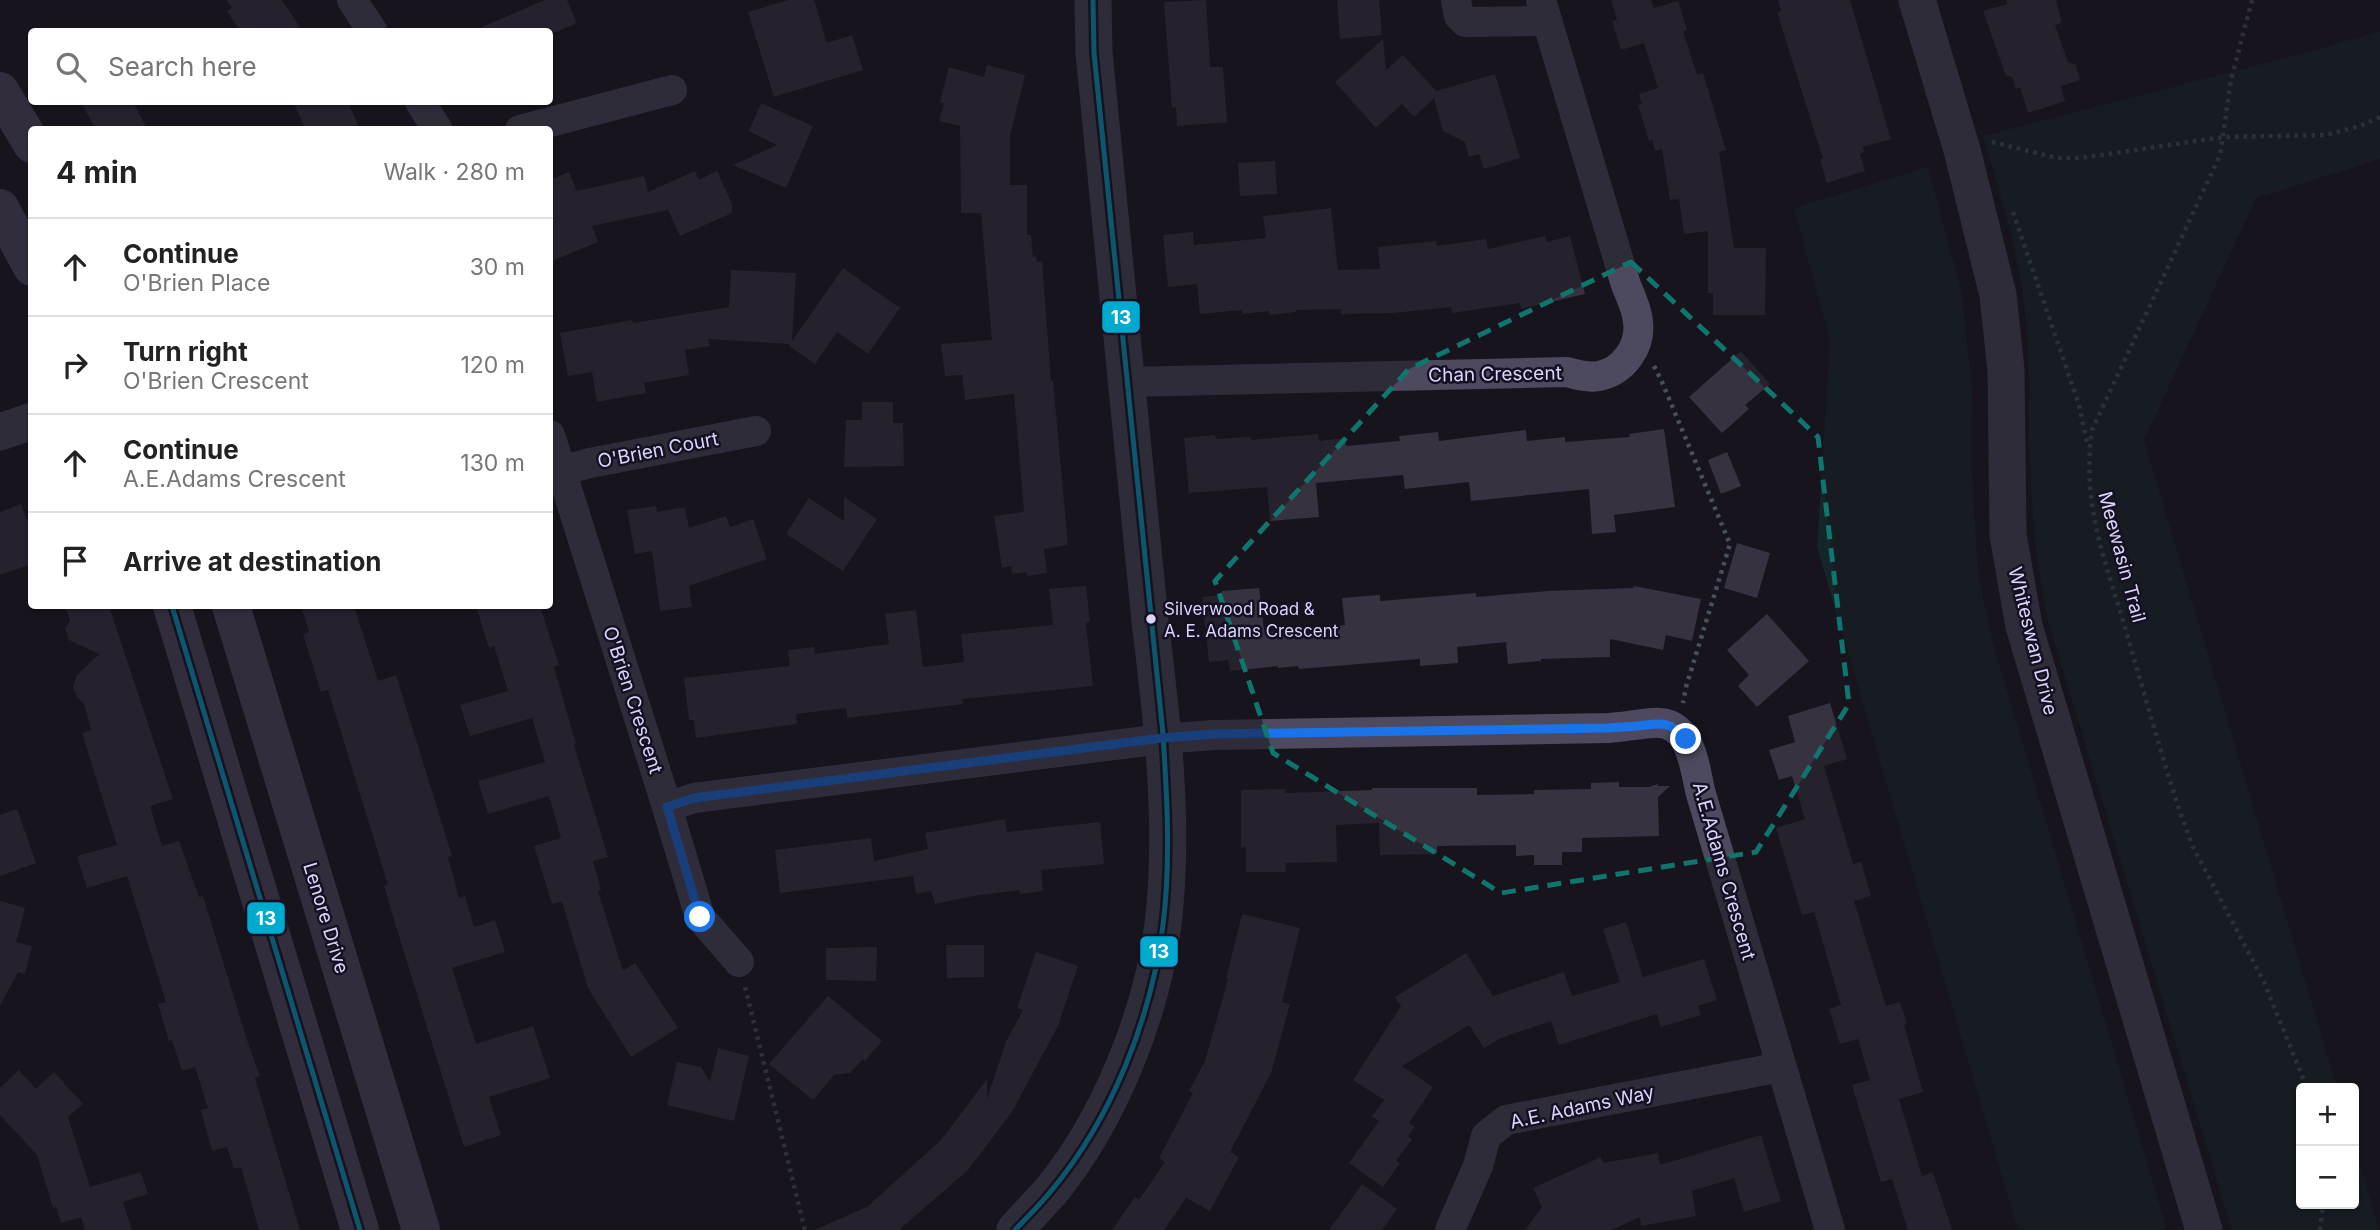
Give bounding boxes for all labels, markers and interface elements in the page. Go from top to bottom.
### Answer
search box [28,28,553,105]
icon: search [52,48,90,86]
text: Search here [108,51,257,82]
text: 4 min [56,154,138,190]
text: Walk · 280 m [383,158,525,186]
text: Continue [123,238,239,269]
icon: ahead [56,248,94,286]
text: 30 m [470,253,525,281]
text: O'Brien Place [123,269,270,297]
line badge: 13 [1101,300,1141,334]
text: 13 [1111,306,1131,329]
text: Turn right [123,336,248,367]
icon: right [56,346,94,384]
text: 120 m [460,351,525,379]
street label: Chan Crescent [1428,361,1562,387]
text: O'Brien Crescent [123,367,309,395]
street label: O'Brien Court [596,427,720,473]
text: Continue [123,434,239,465]
icon: ahead [56,444,94,482]
text: 130 m [460,449,525,477]
text: A.E.Adams Crescent [123,465,346,493]
street label: Meewasin Trail [2093,489,2151,625]
icon: arrive [56,542,94,580]
text: Arrive at destination [123,546,382,577]
street label: Whiteswan Drive [2003,565,2063,717]
place label: Silverwood Road & A. E. Adams Crescent [1164,599,1339,641]
marker: Silverwood Road & A. E. Adams Crescent [1144,612,1158,626]
street label: O'Brien Crescent [598,623,668,777]
route end [1670,723,1701,754]
street label: A.E.Adams Crescent [1688,779,1760,963]
street label: Lenore Drive [298,860,354,976]
line badge: 13 [246,901,286,935]
route start [684,901,715,932]
text: 13 [256,907,276,930]
line badge: 13 [1139,935,1179,968]
text: 13 [1149,940,1169,963]
street label: A.E. Adams Way [1508,1080,1657,1134]
map controls [2296,1083,2359,1209]
button: + [2296,1083,2359,1146]
button: − [2296,1146,2359,1209]

